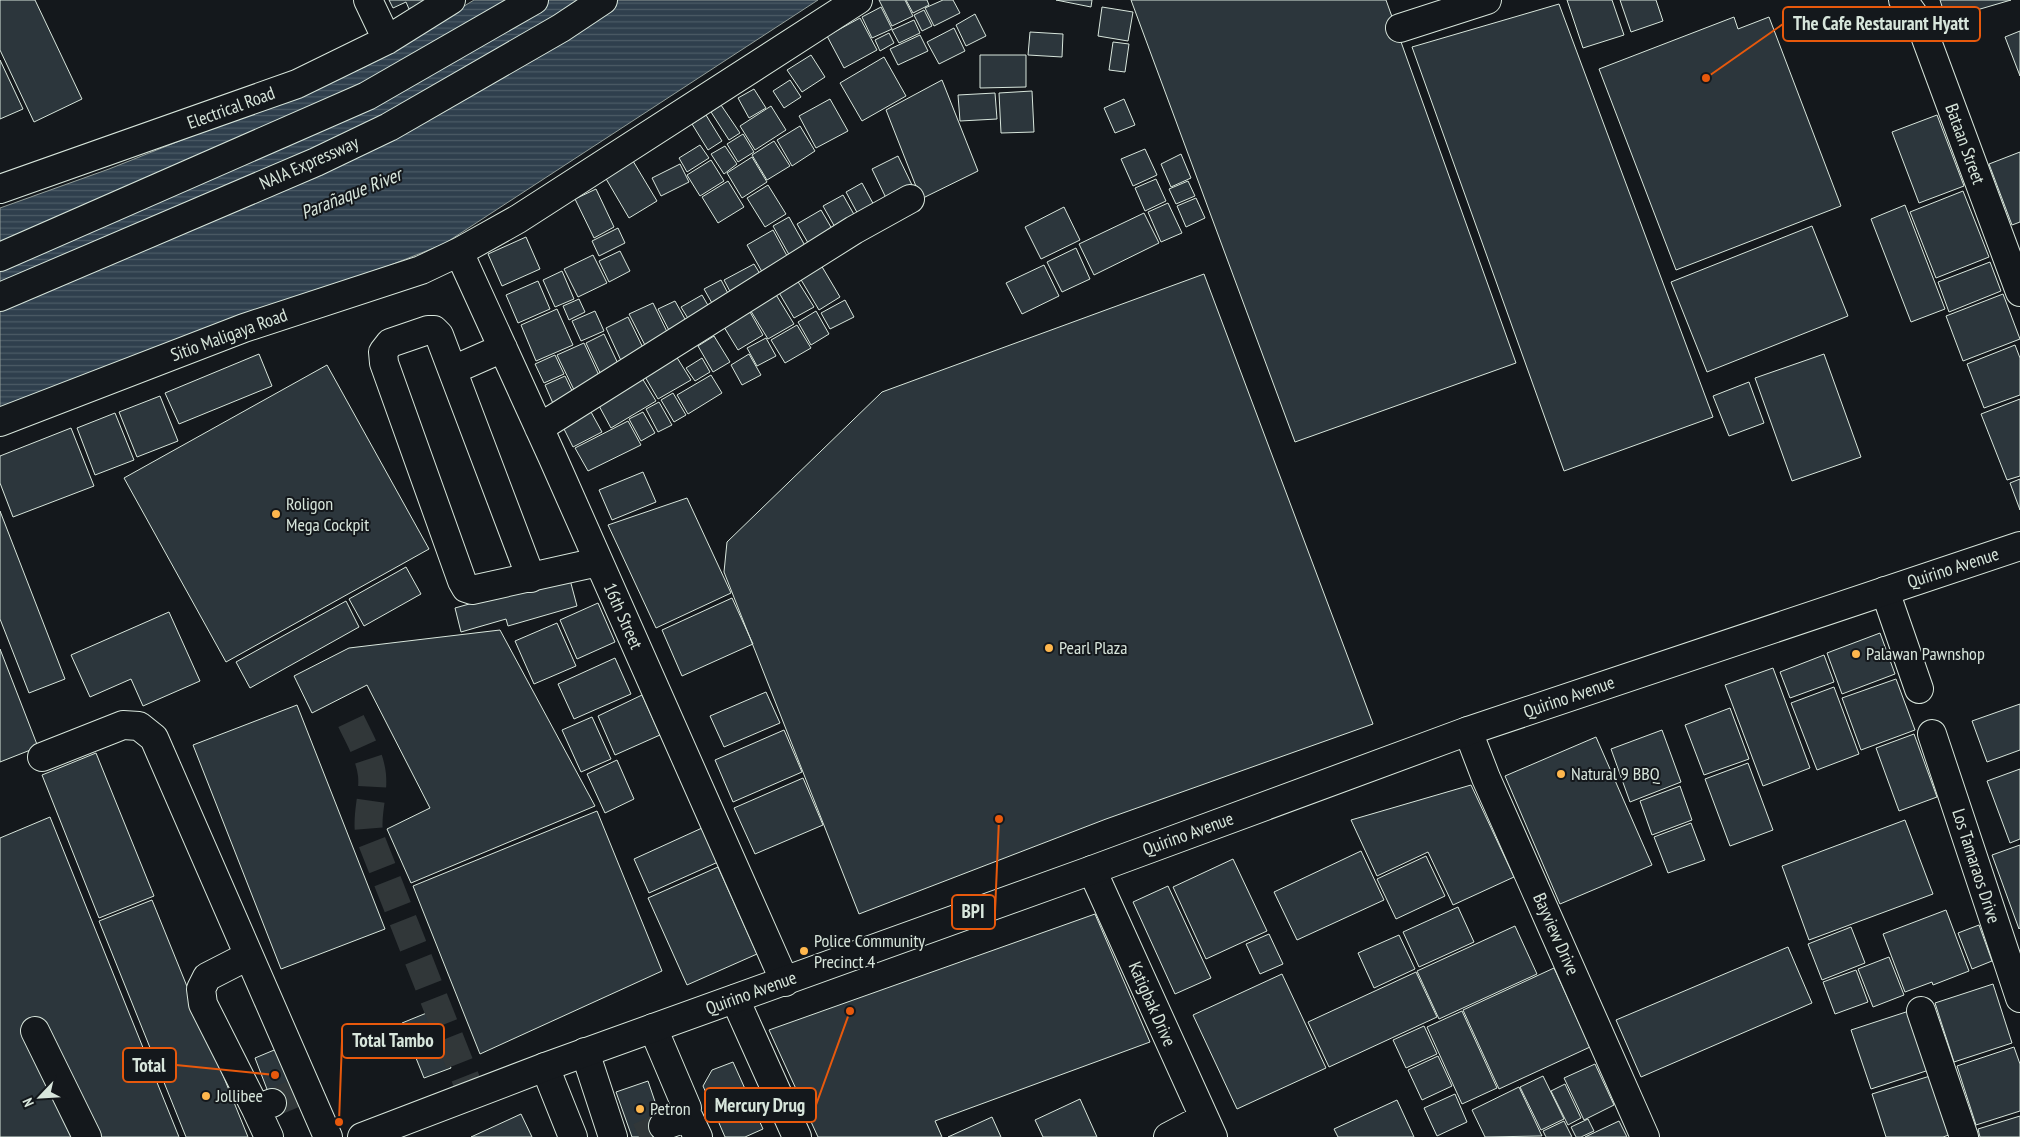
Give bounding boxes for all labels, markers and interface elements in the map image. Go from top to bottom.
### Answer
callout: The Cafe Restaurant Hyatt [1783,7,1980,41]
text: The Cafe Restaurant Hyatt [1793,11,1970,35]
street label: Electrical Road [184,81,278,134]
street label: Bataan Street [1940,100,1991,187]
street label: NAIA Expressway [256,130,362,195]
water label: Parañaque River [297,161,407,224]
street label: Sitio Maligaya Road [167,303,290,366]
place label: Roligon Mega Cockpit [286,492,369,536]
marker: Roligon Mega Cockpit [270,508,282,520]
street label: Quirino Avenue [1904,542,2002,593]
street label: 16th Street [599,579,648,653]
place label: Pearl Plaza [1059,636,1127,659]
marker: Pearl Plaza [1043,642,1055,654]
place label: Palawan Pawnshop [1866,642,1985,665]
marker: Palawan Pawnshop [1850,648,1862,660]
street label: Quirino Avenue [1520,670,1617,723]
place label: Natural 9 BBQ [1571,762,1661,785]
marker: Natural 9 BBQ [1555,768,1567,780]
street label: Quirino Avenue [1139,806,1236,861]
street label: Los Tamaraos Drive [1947,806,2006,926]
street label: Bayview Drive [1528,889,1585,979]
callout: BPI [952,895,995,929]
text: BPI [962,899,984,923]
place label: Police Community Precinct 4 [814,929,925,973]
marker: Police Community Precinct 4 [798,945,810,957]
street label: Katigbak Drive [1124,958,1181,1050]
street label: Quirino Avenue [702,965,799,1020]
callout: Total Tambo [342,1024,444,1058]
text: Total Tambo [352,1028,434,1052]
callout: Total [123,1048,176,1082]
text: Total [132,1053,166,1077]
north arrow [15,1072,65,1122]
place label: Jollibee [215,1084,263,1107]
callout: Mercury Drug [705,1088,816,1122]
marker: Jollibee [200,1090,212,1102]
text: Mercury Drug [715,1093,805,1117]
text: N [18,1095,38,1110]
place label: Petron [650,1097,691,1120]
marker: Petron [634,1103,646,1115]

